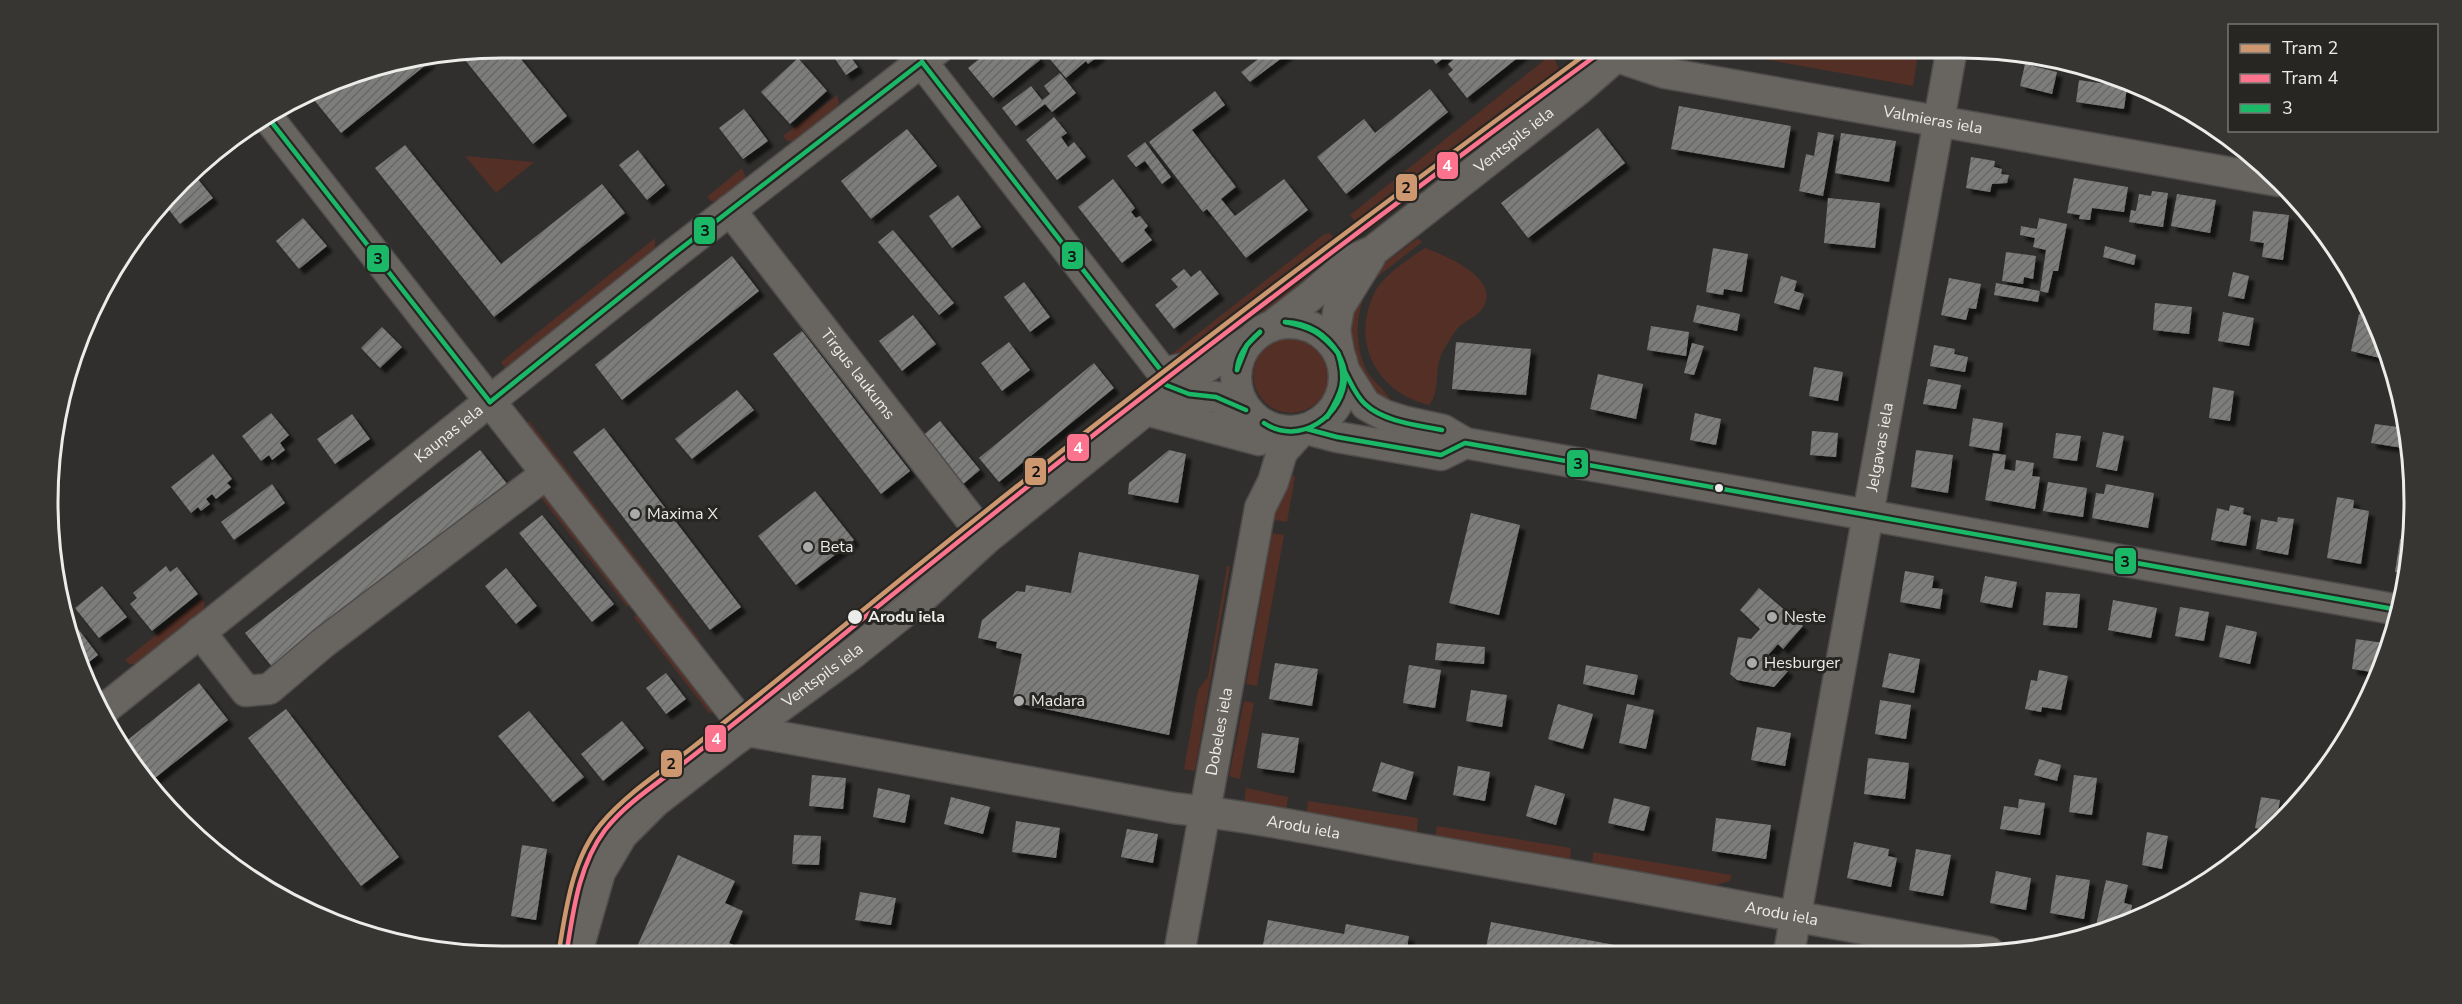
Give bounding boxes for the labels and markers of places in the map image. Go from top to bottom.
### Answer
unlabelled marker [1713,482,1725,494]
place label: Maxima X [647,503,719,525]
marker: Maxima X [628,507,642,521]
place label: Beta [820,536,853,558]
marker: Beta [801,540,815,554]
place label: Arodu iela [868,606,945,628]
place label: Neste [1784,606,1826,628]
marker: Arodu iela [846,608,864,626]
marker: Neste [1765,610,1779,624]
place label: Hesburger [1764,652,1840,674]
marker: Hesburger [1745,656,1759,670]
place label: Madara [1031,690,1085,712]
marker: Madara [1012,694,1026,708]

